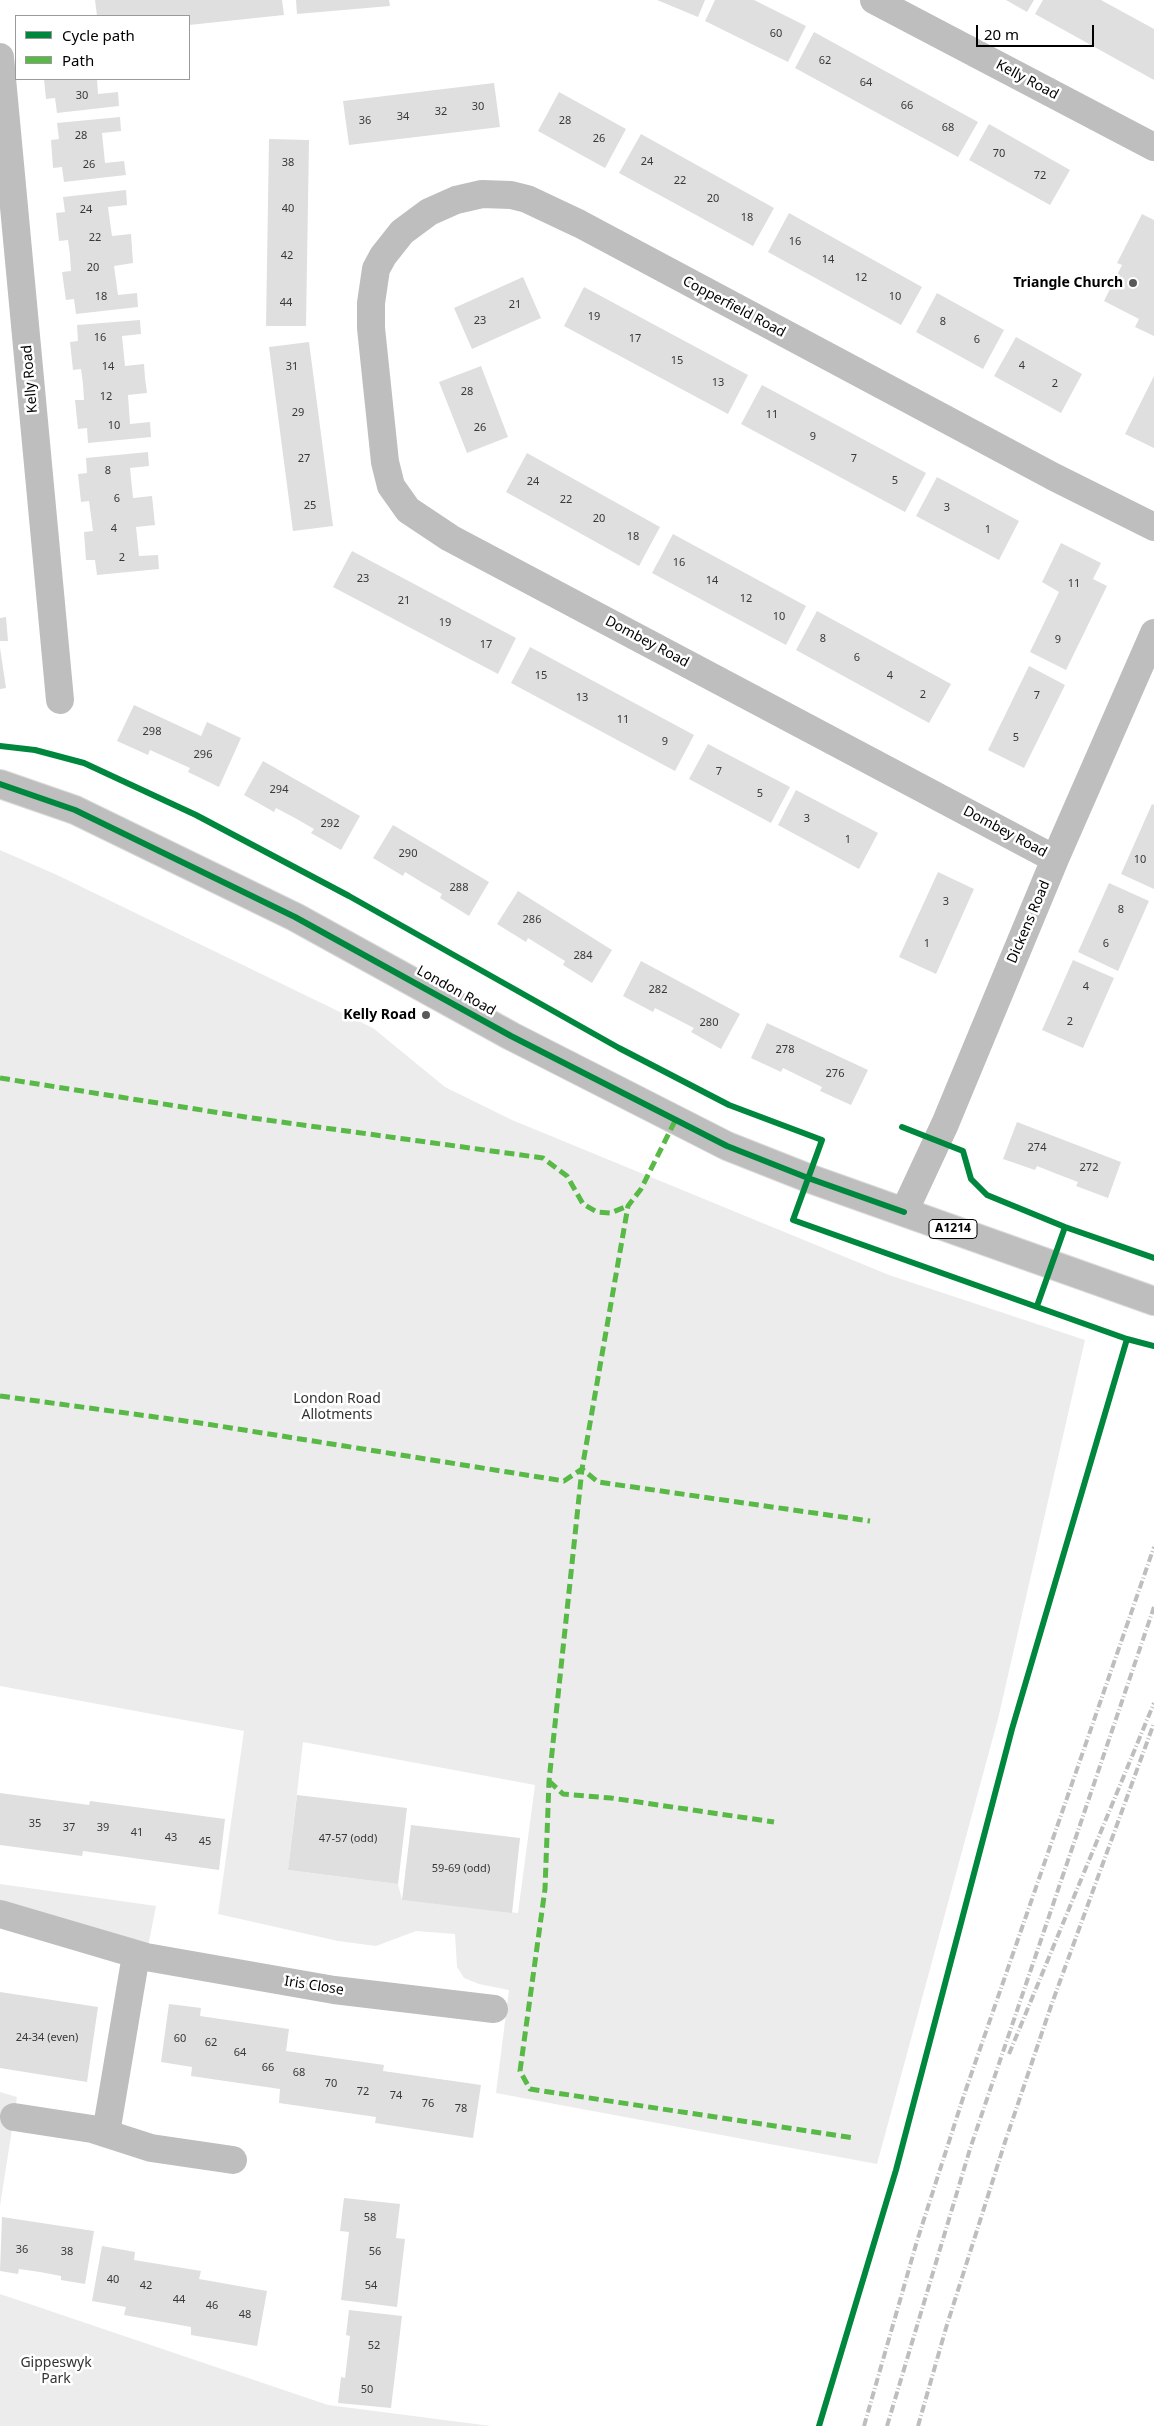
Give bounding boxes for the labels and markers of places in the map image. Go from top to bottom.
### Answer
place label: Triangle Church [1013,275,1123,291]
marker: Triangle Church [1127,277,1139,289]
place label: Kelly Road [343,1007,416,1023]
marker: Kelly Road [420,1009,432,1021]

